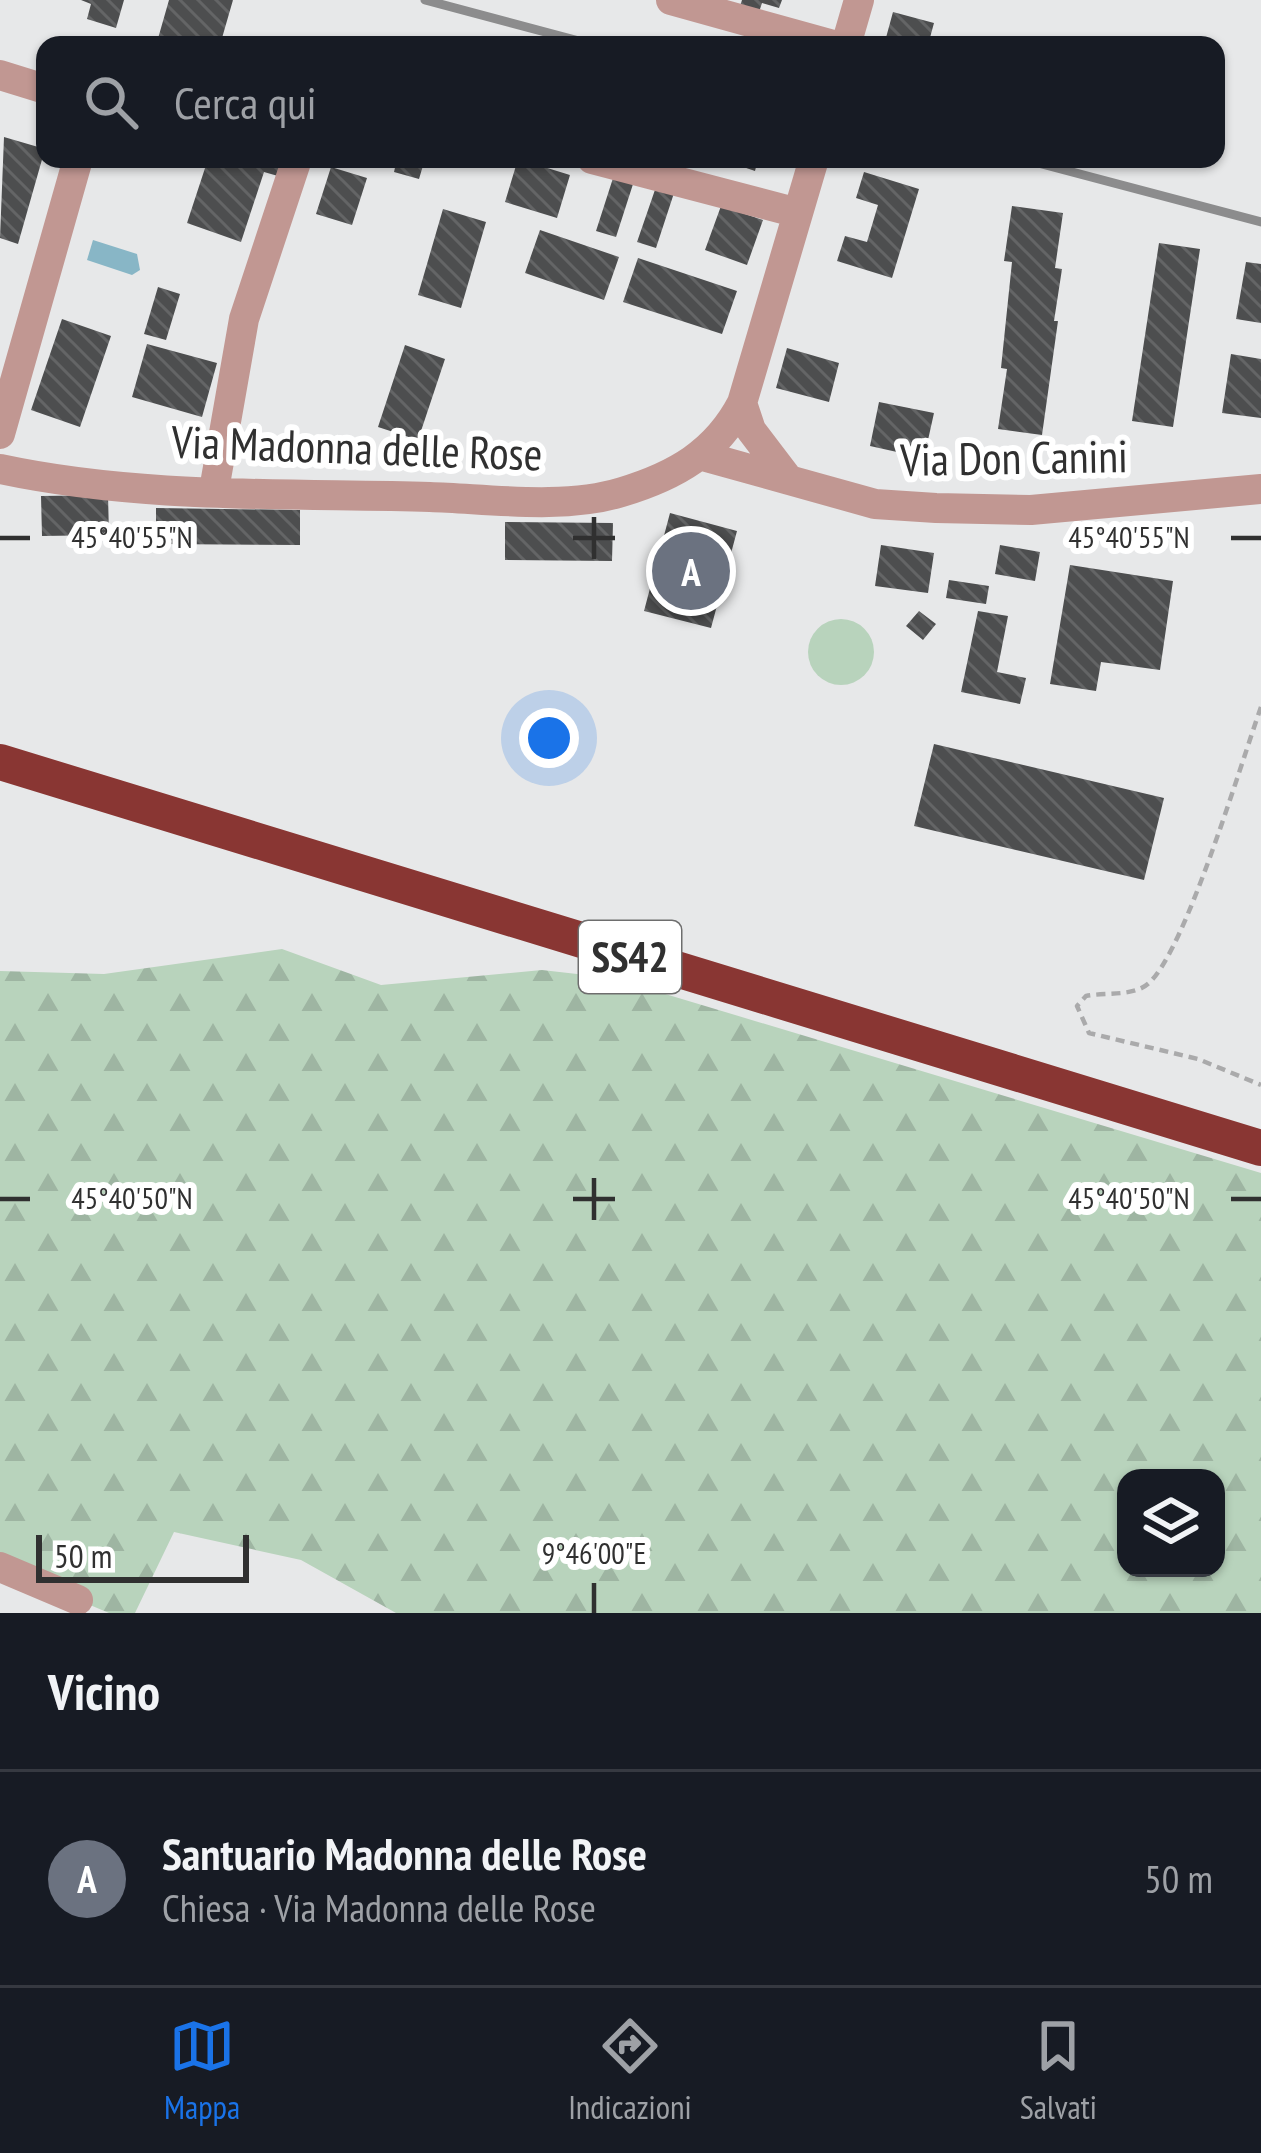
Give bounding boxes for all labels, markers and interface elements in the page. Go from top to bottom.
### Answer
search box [36,36,1225,168]
icon: search [78,69,144,135]
text: Cerca qui [174,73,317,131]
street label: Via Madonna delle Rose [170,412,543,482]
street label: Via Don Canini [899,426,1128,488]
text: 45°40'55"N [71,517,193,556]
text: 45°40'55"N [1068,517,1190,556]
pin: A [652,526,730,616]
your location [519,708,579,768]
road number: SS42 [579,921,681,993]
text: 45°40'50"N [71,1178,193,1217]
text: 45°40'50"N [1068,1178,1190,1217]
map controls [1117,1469,1225,1577]
button: layers [1117,1469,1225,1577]
scale bar [36,1529,249,1582]
text: 9°46'00"E [542,1533,646,1572]
text: 50 m [54,1534,112,1577]
text: Vicino [48,1658,160,1724]
text: Santuario Madonna delle Rose [162,1824,647,1882]
text: A [77,1853,97,1904]
text: 50 m [1144,1853,1213,1904]
text: Chiesa · Via Madonna delle Rose [162,1882,596,1933]
tab: Mappa [164,2013,240,2128]
tab: Indicazioni [568,2013,692,2128]
tab: Salvati [1020,2013,1097,2128]

